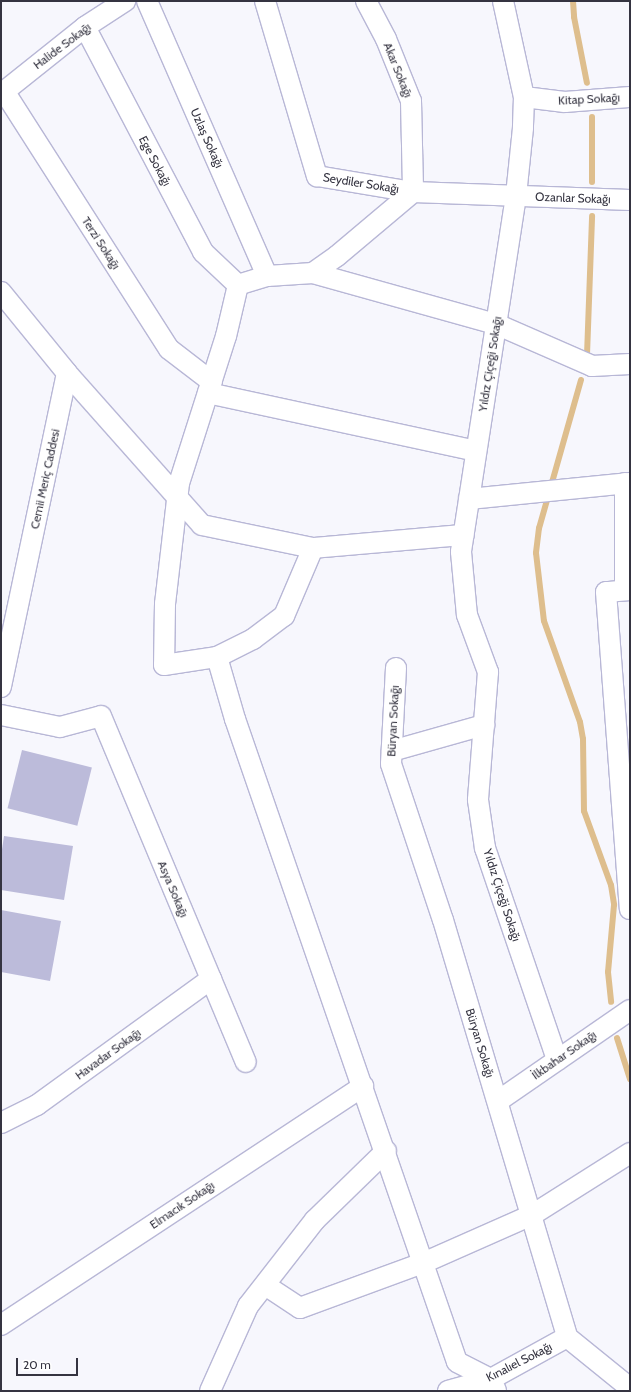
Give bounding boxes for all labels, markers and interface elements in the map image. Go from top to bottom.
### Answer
street label: Halide Sokağı [30,20,94,72]
street label: Akar Sokağı [380,40,416,100]
street label: Kitap Sokağı [558,90,620,108]
street label: Uzlaş Sokağı [187,106,227,170]
street label: Ege Sokağı [136,134,174,188]
street label: Seydiler Sokağı [322,170,400,196]
street label: Ozanlar Sokağı [535,189,611,207]
street label: Terzi Sokağı [79,214,123,272]
street label: Yıldız Çiçeği Sokağı [475,315,505,413]
street label: Cemii Meriç Caddesi [27,428,63,530]
street label: Büryan Sokağı [384,685,402,757]
street label: Yıldız Çiçeği Sokağı [480,847,524,943]
street label: Asya Sokağı [155,859,191,919]
street label: Büryan Sokağı [463,1007,497,1079]
street label: Havadar Sokağı [72,1025,144,1083]
street label: İlkbahar Sokağı [529,1027,599,1083]
street label: Elmacık Sokağı [147,1178,217,1232]
street label: Kınalıel Sokağı [484,1339,554,1385]
scale bar [18,1350,80,1376]
text: 20 m [23,1357,51,1372]

